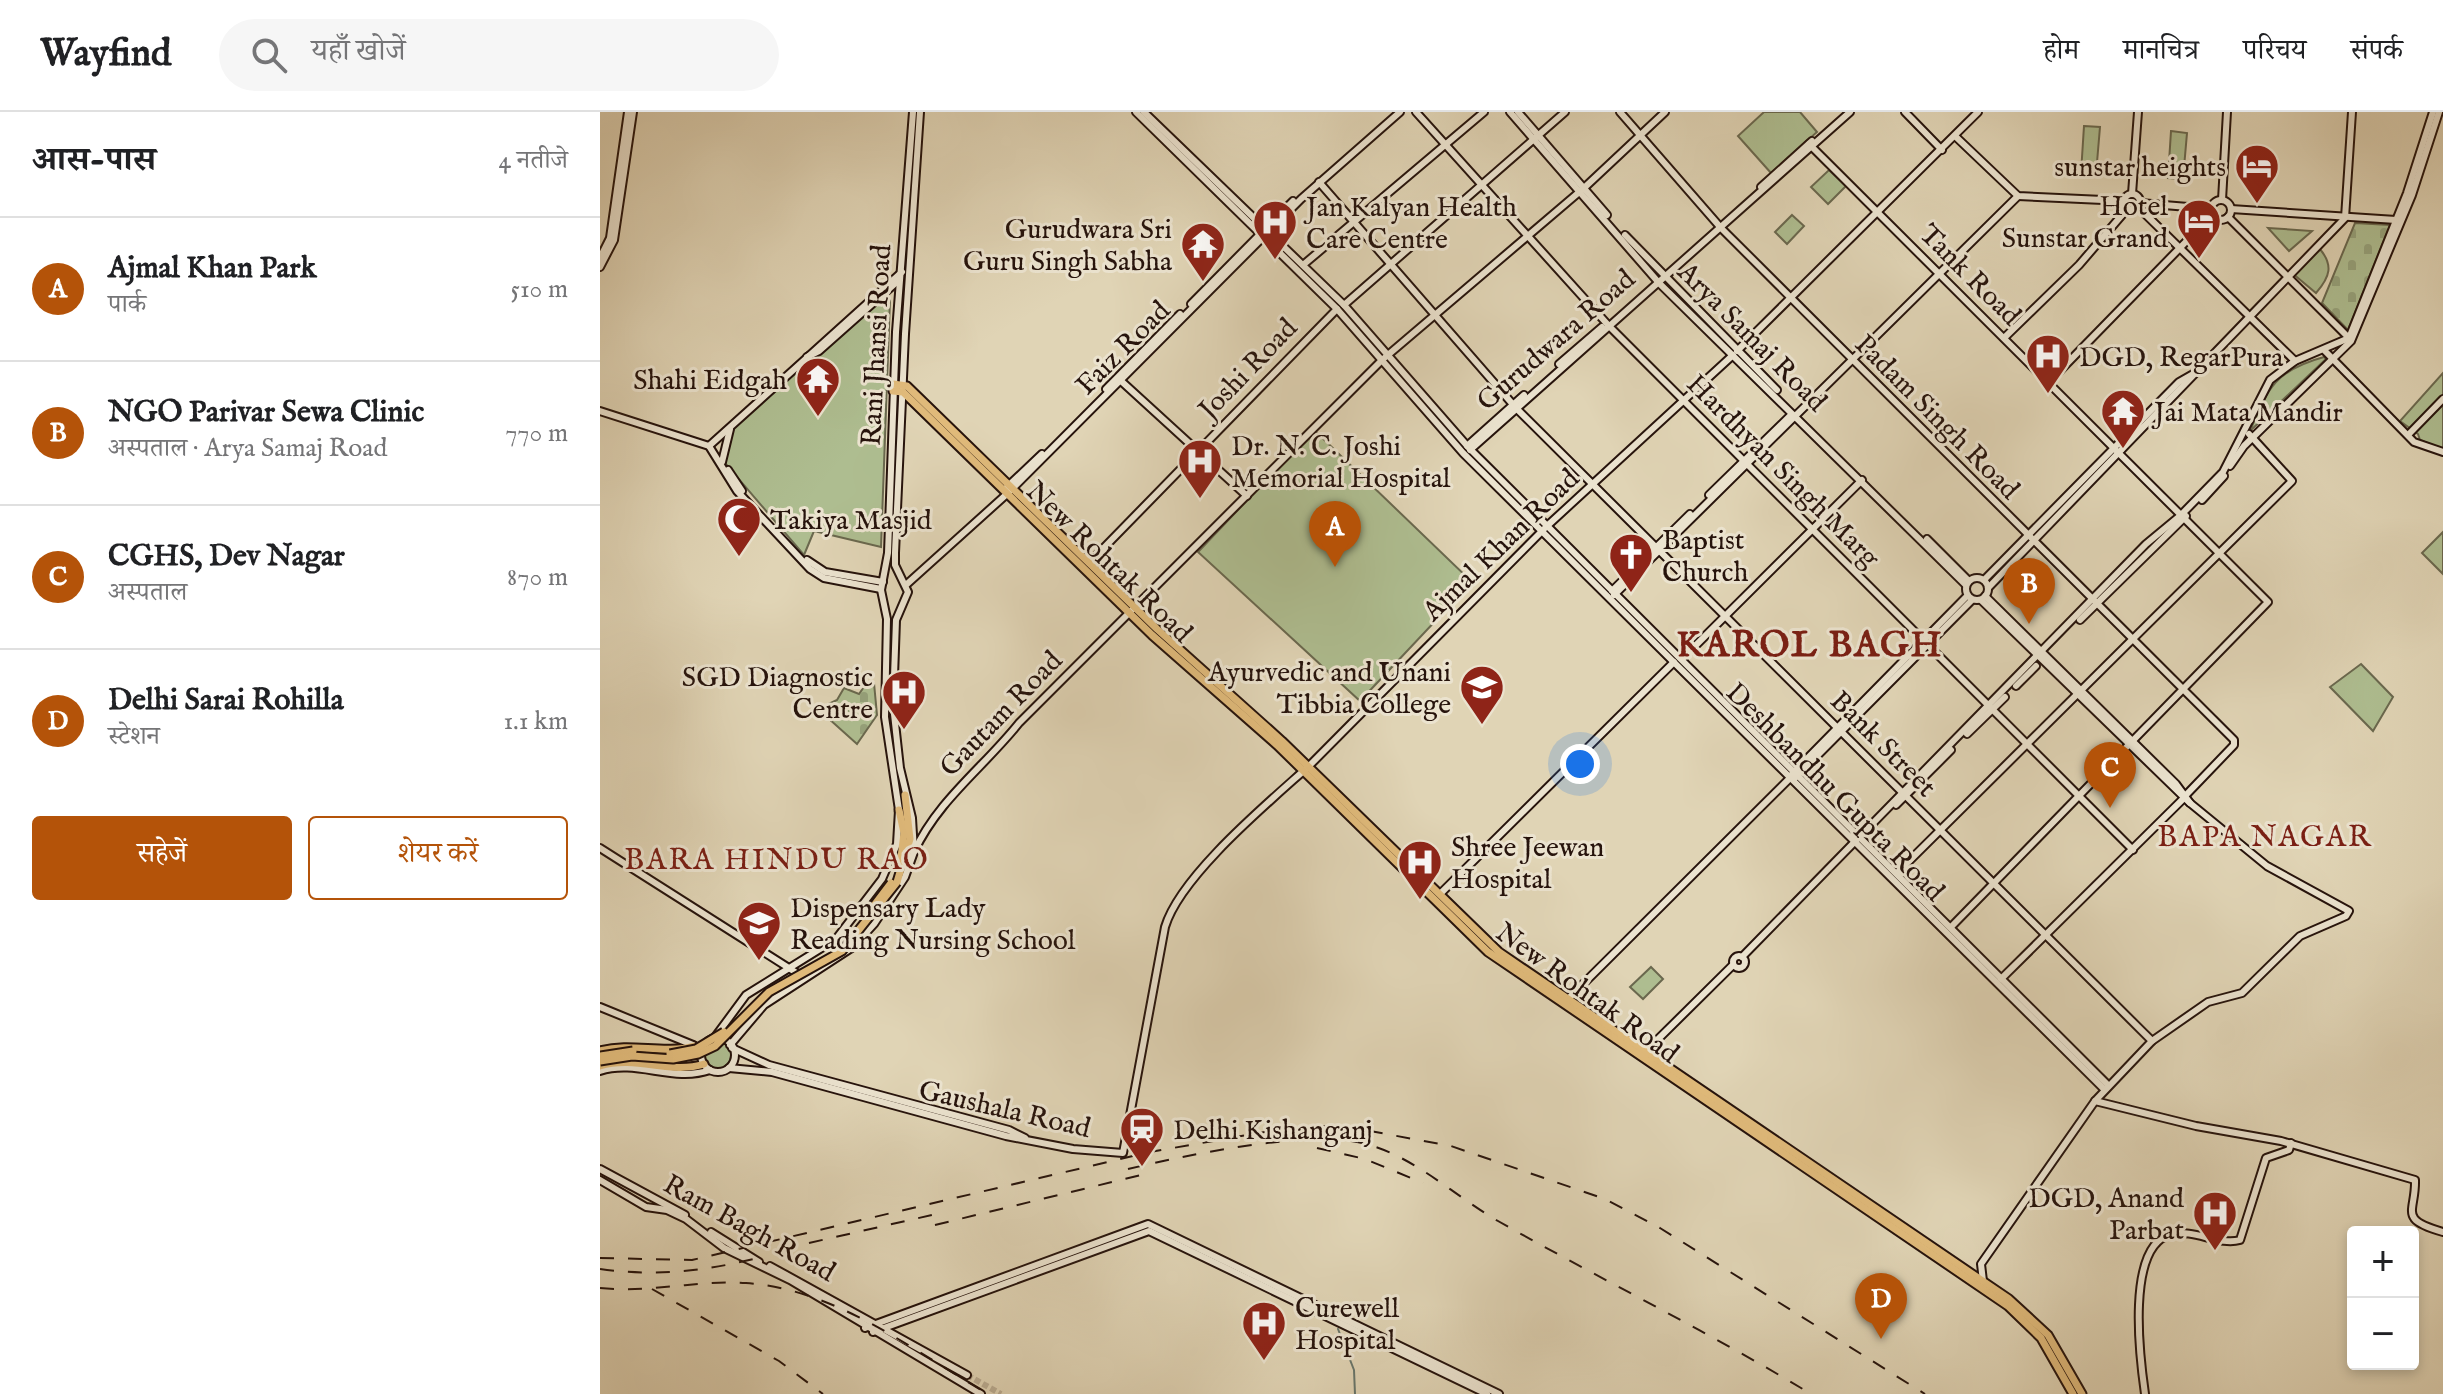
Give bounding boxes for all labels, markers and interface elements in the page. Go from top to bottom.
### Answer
search box [219,19,779,91]
text: Wayfind [40,31,171,79]
icon: search [247,33,291,77]
text: यहाँ खोजें [311,33,406,71]
text: होम [2043,34,2079,69]
text: मानचित्र [2123,34,2199,69]
text: परिचय [2243,34,2306,69]
text: संपर्क [2350,34,2403,69]
text: आस-पास [32,139,156,182]
hotel icon: sunstar heights [2233,142,2281,205]
text: 4 नतीजे [498,144,568,177]
place label: sunstar heights [2054,151,2226,186]
place label: Hotel Sunstar Grand [2002,190,2168,257]
place label: Jan Kalyan Health Care Centre [1303,191,1517,258]
hotel icon: Hotel Sunstar Grand [2175,197,2223,260]
hospital icon: Jan Kalyan Health Care Centre [1251,198,1299,261]
place label: Gurudwara Sri Guru Singh Sabha [963,213,1173,280]
street label: Tank Road [1911,218,2028,334]
temple icon: Gurudwara Sri Guru Singh Sabha [1179,220,1227,283]
street label: Rani Jhansi Road [855,243,900,447]
text: Ajmal Khan Park [108,250,317,288]
street label: Arya Samaj Road [1668,255,1833,420]
street label: Gurudwara Road [1470,263,1643,419]
text: A [49,273,67,306]
text: 510 m [510,273,568,306]
text: पार्क [108,288,146,321]
street label: Faiz Road [1069,294,1178,403]
street label: Joshi Road [1190,312,1306,430]
street label: Padam Singh Road [1846,328,2026,508]
hospital icon: DGD, RegarPura [2024,332,2072,395]
place label: DGD, RegarPura [2079,341,2284,376]
temple icon: Shahi Eidgah [794,355,842,418]
place label: Shahi Eidgah [633,364,787,399]
street label: Hardhyan Singh Marg [1678,368,1887,576]
temple icon: Jai Mata Mandir [2099,387,2147,450]
text: NGO Parivar Sewa Clinic [108,394,424,432]
place label: Jai Mata Mandir [2151,396,2343,431]
text: B [49,417,67,450]
text: 770 m [505,417,568,450]
place label: Dr. N. C. Joshi Memorial Hospital [1231,430,1451,497]
text: अस्पताल · Arya Samaj Road [108,432,387,465]
hospital icon: Dr. N. C. Joshi Memorial Hospital [1176,437,1224,500]
street label: Ajmal Khan Road [1415,462,1588,630]
street label: New Rohtak Road [1018,475,1199,651]
mosque icon: Takiya Masjid [715,495,763,558]
pin: A [1309,501,1361,567]
place label: Takiya Masjid [770,504,932,539]
place label: Baptist Church [1662,524,1749,591]
church icon: Baptist Church [1607,531,1655,594]
text: CGHS, Dev Nagar [108,538,345,576]
pin: B [2003,558,2055,624]
text: C [49,561,67,594]
text: 870 m [507,561,568,594]
text: अस्पताल [108,576,187,609]
district label: KAROL BAGH [1677,623,1943,669]
street label: Gautam Road [933,644,1071,785]
place label: Ayurvedic and Unani Tibbia College [1207,656,1451,723]
place label: SGD Diagnostic Centre [682,661,873,728]
school or university icon: Ayurvedic and Unani Tibbia College [1458,663,1506,726]
hospital icon: SGD Diagnostic Centre [880,668,928,731]
street label: Deshbandhu Gupta Road [1717,676,1951,910]
text: Delhi Sarai Rohilla [108,682,344,720]
street label: Bank Street [1822,684,1943,806]
text: D [48,705,68,738]
text: 1.1 km [503,705,568,738]
text: स्टेशन [108,720,160,753]
pin: C [2084,742,2136,808]
your location [1560,744,1600,784]
button: सहेजें [32,816,292,900]
button: शेयर करें [308,816,568,900]
district label: BAPA NAGAR [2157,819,2373,857]
place label: Shree Jeewan Hospital [1451,831,1604,898]
hospital icon: Shree Jeewan Hospital [1396,838,1444,901]
district label: BARA HINDU RAO [624,842,930,880]
place label: Dispensary Lady Reading Nursing School [790,892,1076,959]
school or university icon: Dispensary Lady Reading Nursing School [735,899,783,962]
street label: New Rohtak Road [1488,916,1685,1072]
street label: Gaushala Road [915,1074,1094,1147]
station icon: Delhi Kishanganj [1118,1105,1166,1168]
place label: Delhi Kishanganj [1173,1114,1373,1149]
street label: Ram Bagh Road [657,1168,841,1291]
place label: DGD, Anand Parbat [2028,1182,2184,1249]
hospital icon: DGD, Anand Parbat [2191,1189,2239,1252]
map controls [2347,1226,2419,1370]
button: + [2347,1226,2419,1298]
pin: D [1855,1273,1907,1339]
place label: Curewell Hospital [1295,1292,1399,1359]
button: − [2347,1298,2419,1370]
hospital icon: Curewell Hospital [1240,1299,1288,1362]

